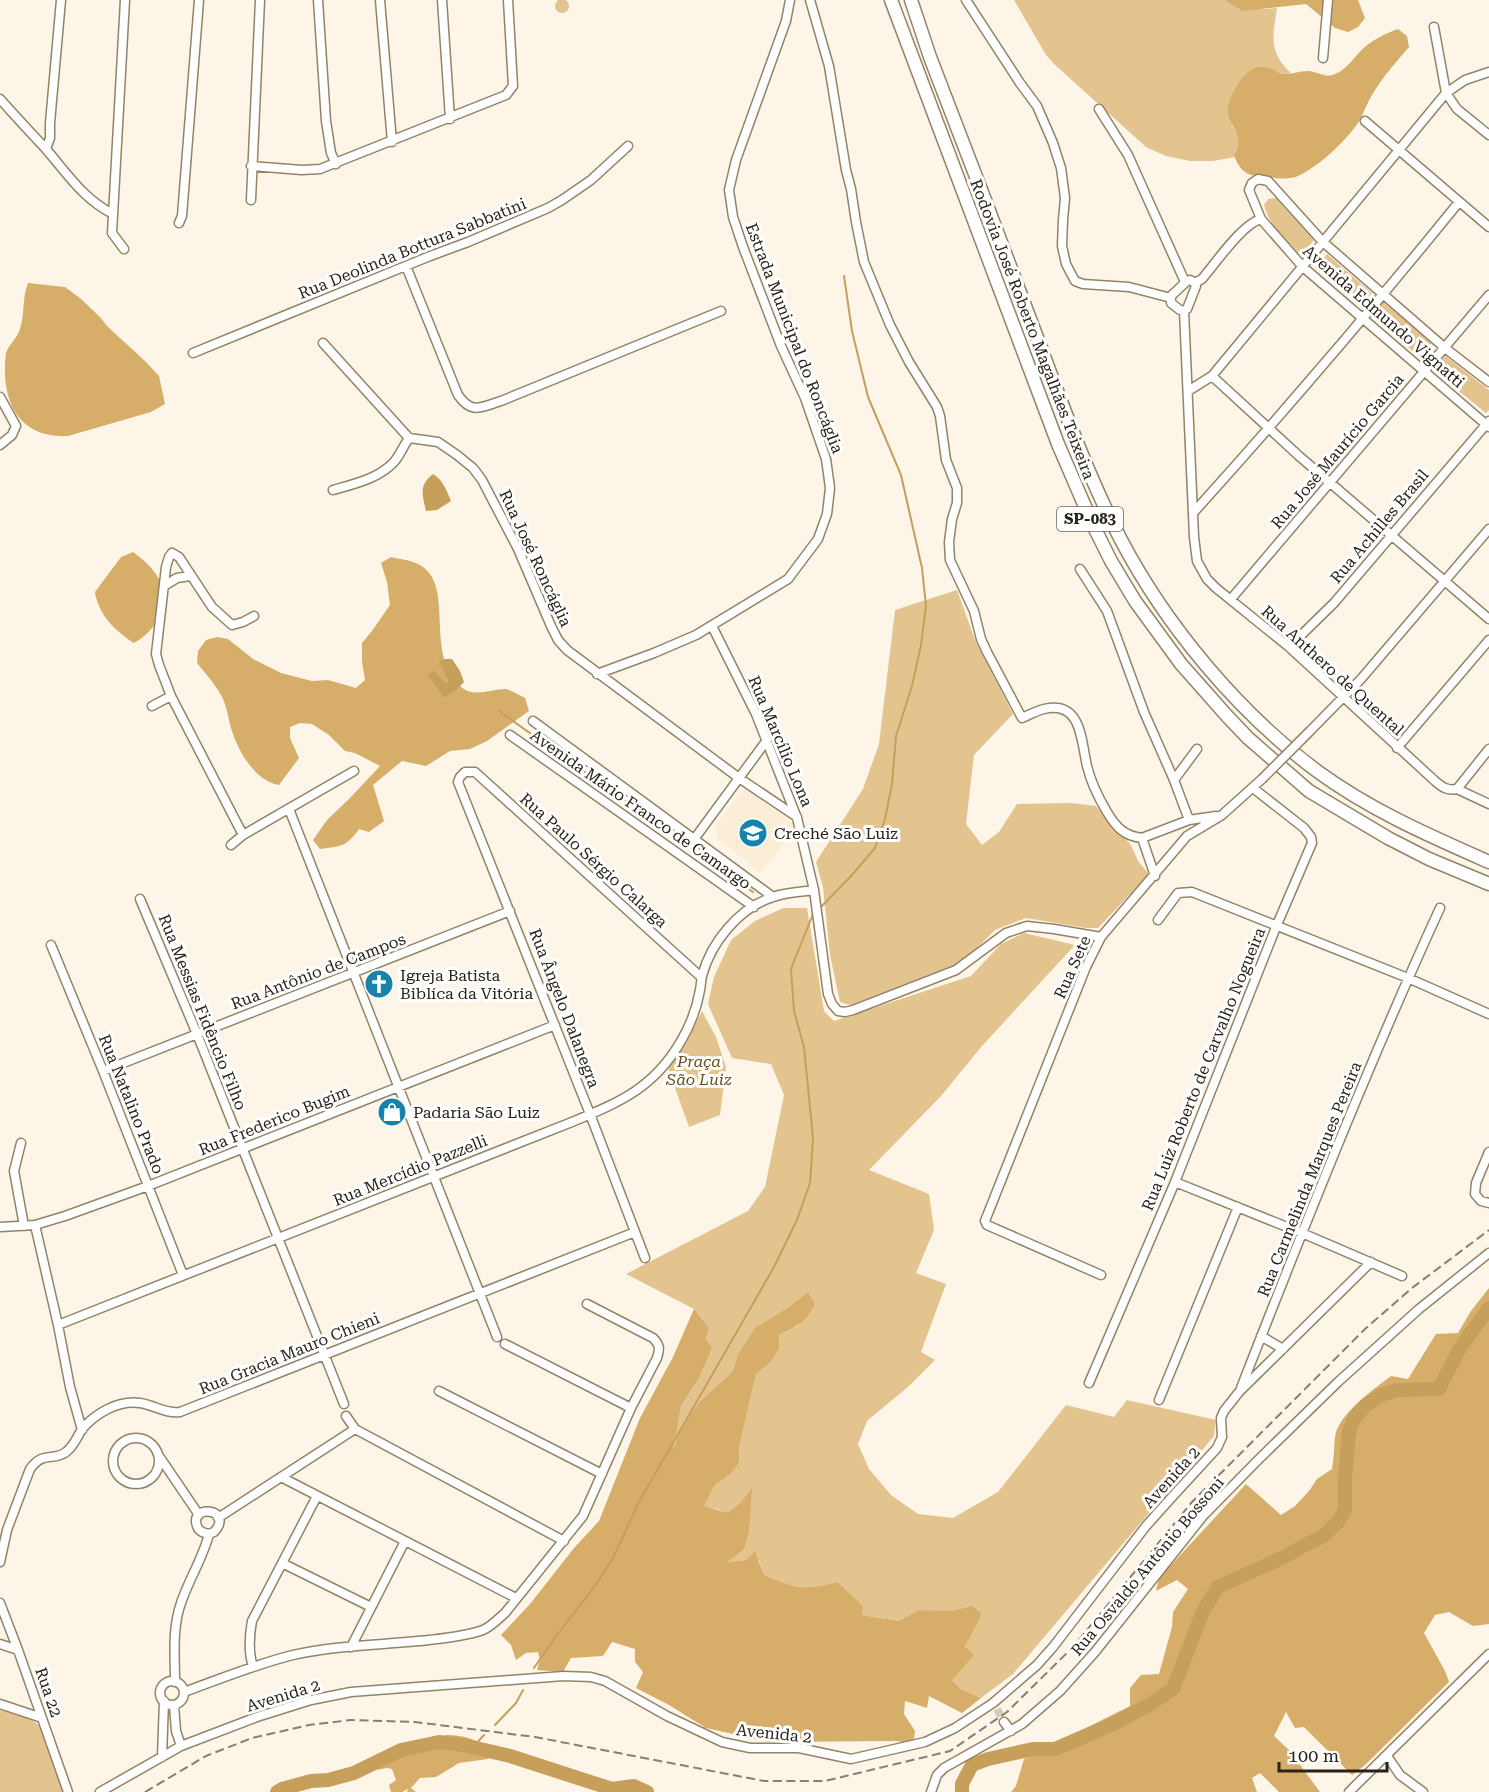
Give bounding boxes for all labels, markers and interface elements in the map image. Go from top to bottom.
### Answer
street label: Rodovia José Roberto Magalhães Teixeira [966,176,1099,482]
street label: Rua Deolinda Bottura Sabbatini [295,194,529,303]
street label: Estrada Municipal do Roncáglia [742,220,847,456]
street label: Avenida Edmundo Vignatti [1299,241,1468,392]
street label: Rua José Maurício Garcia [1267,370,1408,533]
street label: Rua Achilles Brasil [1326,465,1433,587]
street label: Rua José Roncáglia [495,487,576,630]
road number: SP-083 [1057,507,1123,531]
street label: Rua Anthero de Quental [1258,601,1408,739]
street label: Rua Marcílio Lona [744,673,817,810]
street label: Avenida Mário Franco de Camargo [527,726,755,893]
street label: Rua Paulo Sérgio Calarga [516,789,672,932]
school or university icon: Creché São Luiz [737,817,769,849]
place label: Creché São Luiz [774,824,898,843]
street label: Rua Messias Fidêncio Filho [154,911,251,1113]
street label: Rua Luiz Roberto de Carvalho Nogueira [1138,925,1269,1214]
street label: Rua Ângelo Dalanegra [525,926,604,1091]
street label: Rua Antônio de Campos [228,929,409,1014]
street label: Rua Sete [1050,933,1095,1002]
place label: Igreja Batista Biblíca da Vitória [400,966,533,1003]
church icon: Igreja Batista Biblíca da Vitória [363,968,395,1000]
street label: Rua Natalino Prado [95,1032,168,1177]
park label: Praça São Luiz [665,1052,732,1089]
street label: Rua Carmelinda Marques Pereira [1254,1059,1366,1299]
street label: Rua Frederico Bugim [196,1081,353,1159]
shop icon: Padaria São Luiz [376,1096,408,1128]
place label: Padaria São Luiz [413,1103,540,1122]
street label: Rua Mercídio Pazzelli [330,1131,490,1210]
street label: Rua Gracia Mauro Chieni [196,1309,382,1398]
street label: Avenida 2 [1139,1443,1204,1512]
street label: Rua Osvaldo Antônio Bossoni [1067,1473,1228,1660]
street label: Rua 22 [31,1665,66,1720]
street label: Avenida 2 [244,1675,322,1716]
street label: Avenida 2 [735,1720,813,1747]
scale bar [1279,1735,1387,1773]
text: 100 m [1288,1745,1339,1766]

